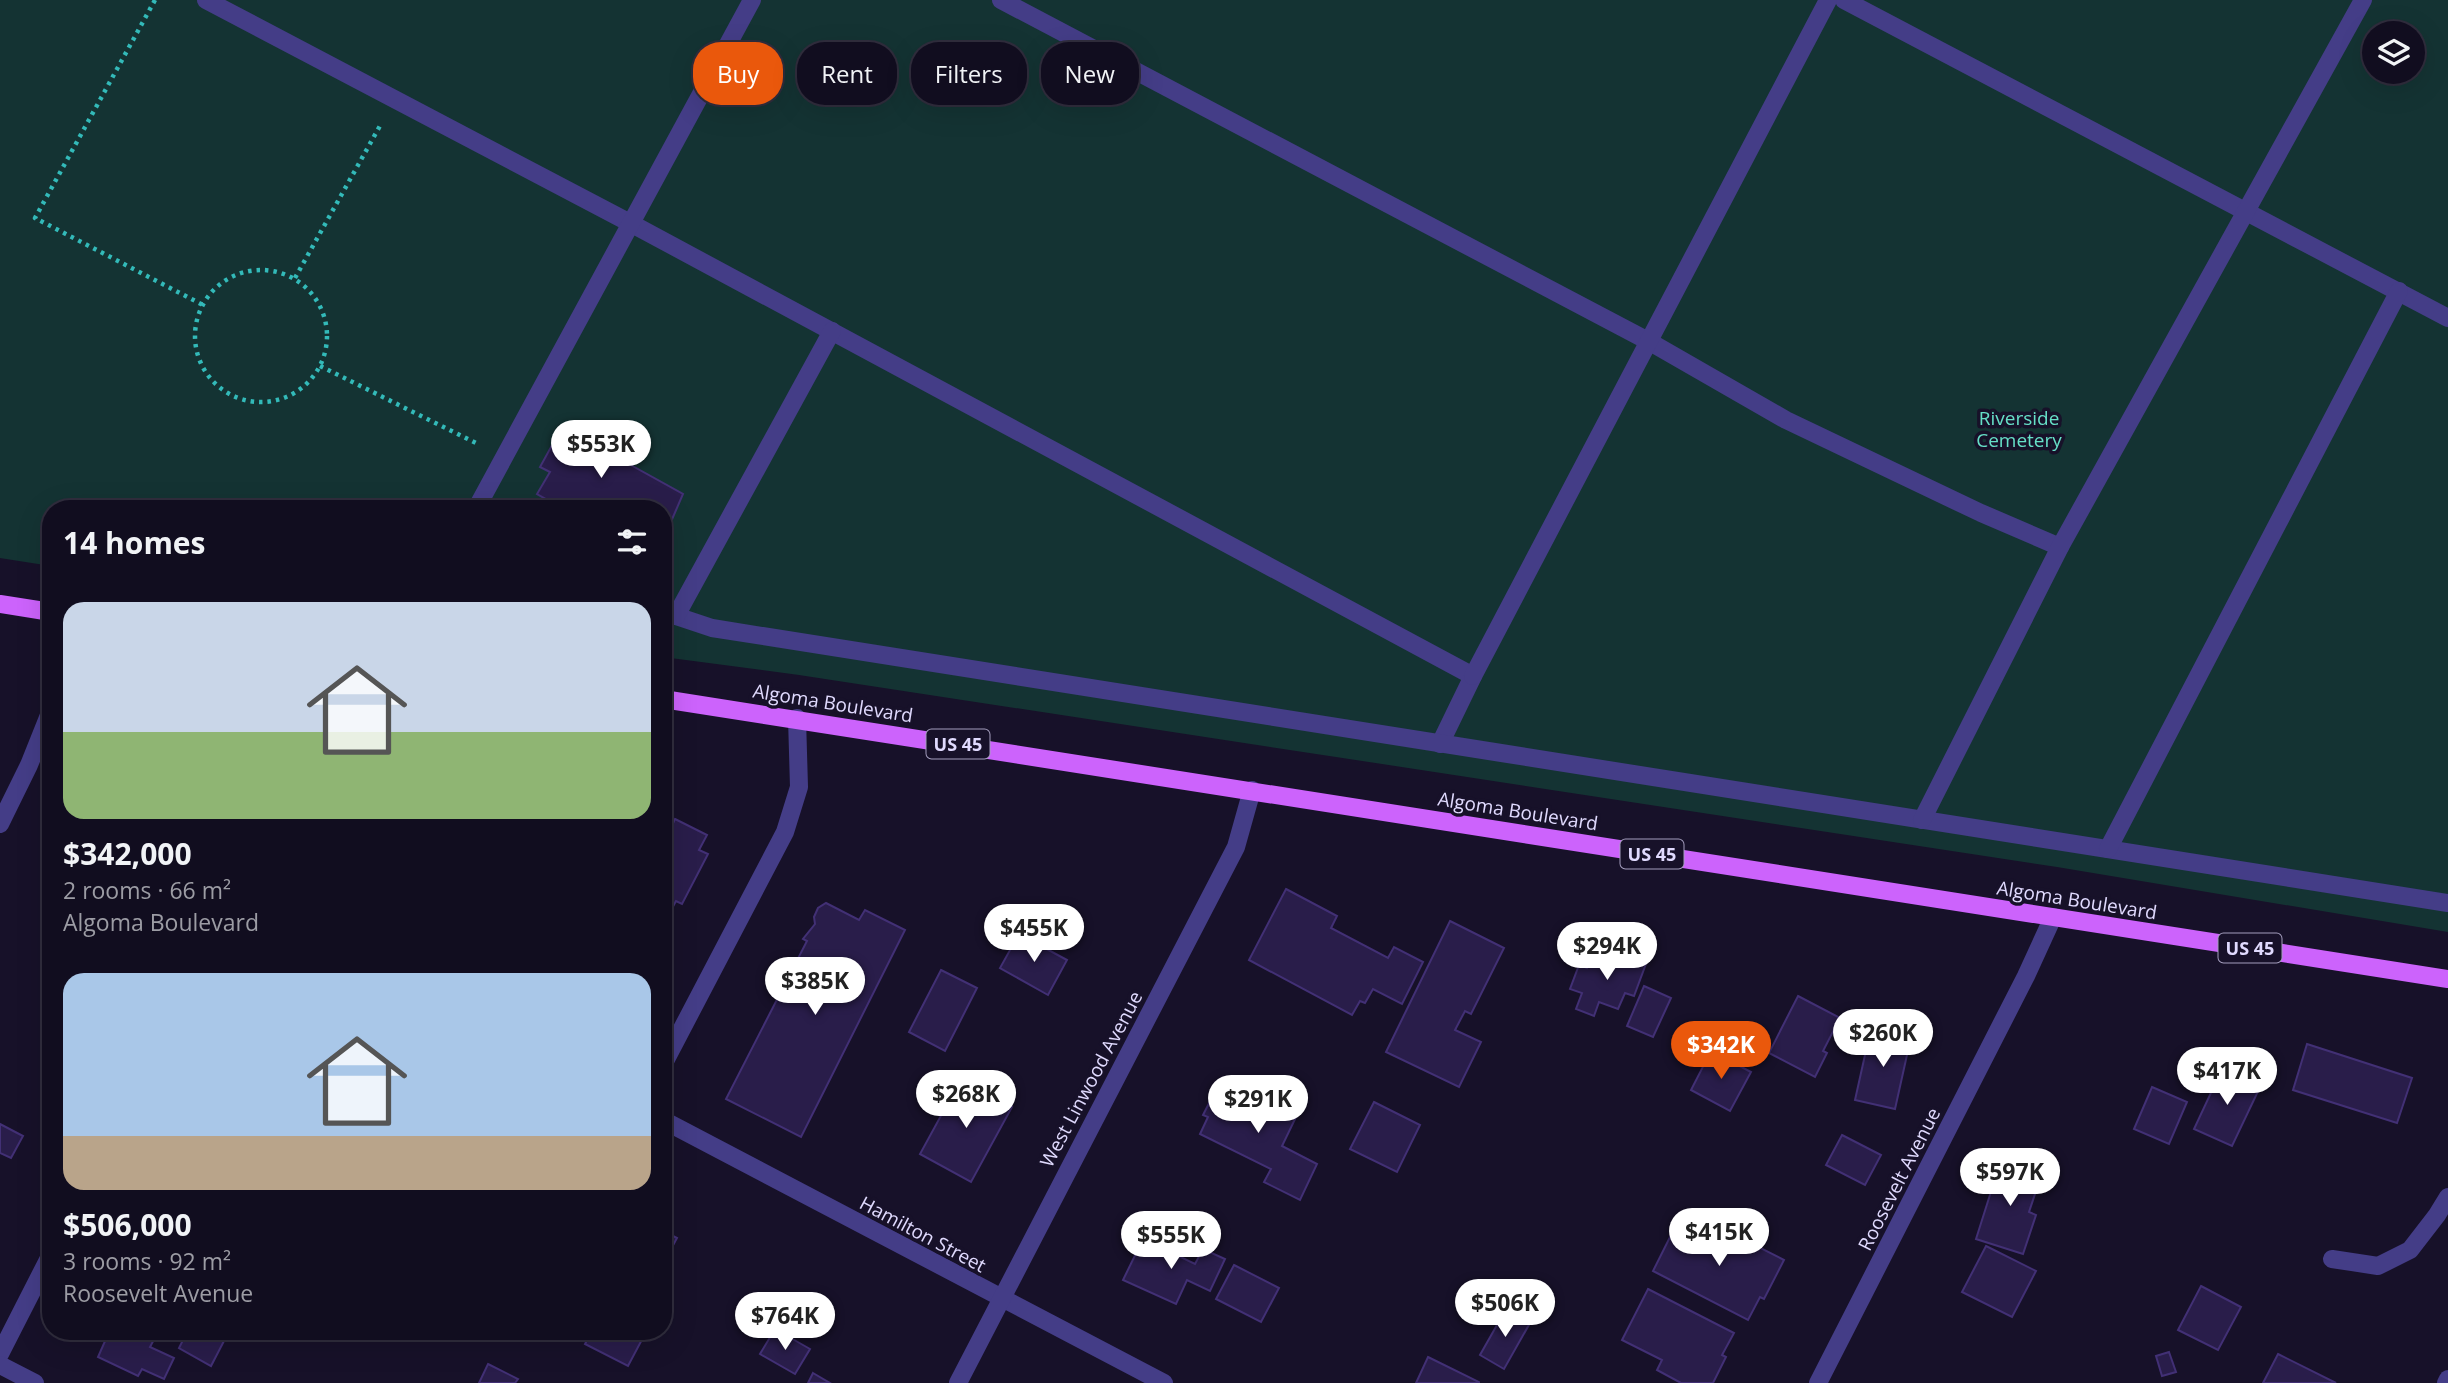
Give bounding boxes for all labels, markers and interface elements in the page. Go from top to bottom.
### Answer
map controls [2362,21,2425,84]
button: layers [2362,21,2425,84]
chip: Buy [693,42,783,105]
chip: Rent [797,42,897,105]
chip: Filters [911,42,1027,105]
chip: New [1041,42,1139,105]
park label: Riverside Cemetery [1976,405,2062,453]
pin: $553K [552,420,650,480]
text: $553K [567,427,635,459]
text: 14 homes [63,522,206,563]
icon: filters [613,523,651,561]
icon: home [294,647,420,773]
street label: Algoma Boulevard [751,677,915,729]
road number: US 45 [926,730,990,758]
street label: Algoma Boulevard [1436,785,1600,837]
text: $342,000 [63,833,192,874]
road number: US 45 [1620,840,1684,868]
text: 2 rooms · 66 m² [63,874,231,906]
street label: Algoma Boulevard [1995,874,2159,926]
pin: $455K [985,904,1083,964]
text: Algoma Boulevard [63,906,259,938]
text: $455K [1000,911,1068,943]
pin: $294K [1558,922,1656,982]
text: $294K [1573,929,1641,961]
road number: US 45 [2218,933,2282,962]
pin: $385K [766,958,864,1017]
text: $385K [781,964,849,996]
street label: West Linwood Avenue [1034,987,1148,1171]
pin: $260K [1834,1010,1932,1069]
text: $260K [1849,1016,1917,1048]
icon: home [294,1018,420,1144]
pin: $342K [1672,1021,1770,1081]
text: $342K [1687,1028,1755,1060]
pin: $417K [2178,1048,2276,1107]
text: $417K [2193,1054,2261,1086]
pin: $268K [917,1070,1015,1130]
pin: $291K [1209,1076,1307,1135]
text: $268K [932,1077,1000,1109]
text: $291K [1224,1082,1292,1114]
street label: Roosevelt Avenue [1852,1103,1946,1255]
pin: $597K [1961,1148,2059,1208]
text: $597K [1976,1155,2044,1187]
street label: Hamilton Street [855,1190,991,1278]
text: $506,000 [63,1204,192,1245]
pin: $415K [1670,1208,1768,1268]
pin: $555K [1122,1212,1220,1271]
text: $415K [1685,1215,1753,1247]
text: $555K [1137,1218,1205,1250]
text: 3 rooms · 92 m² [63,1245,231,1277]
text: Roosevelt Avenue [63,1277,253,1309]
pin: $506K [1456,1280,1554,1339]
text: $506K [1471,1286,1539,1318]
pin: $764K [736,1292,834,1352]
text: $764K [751,1299,819,1331]

